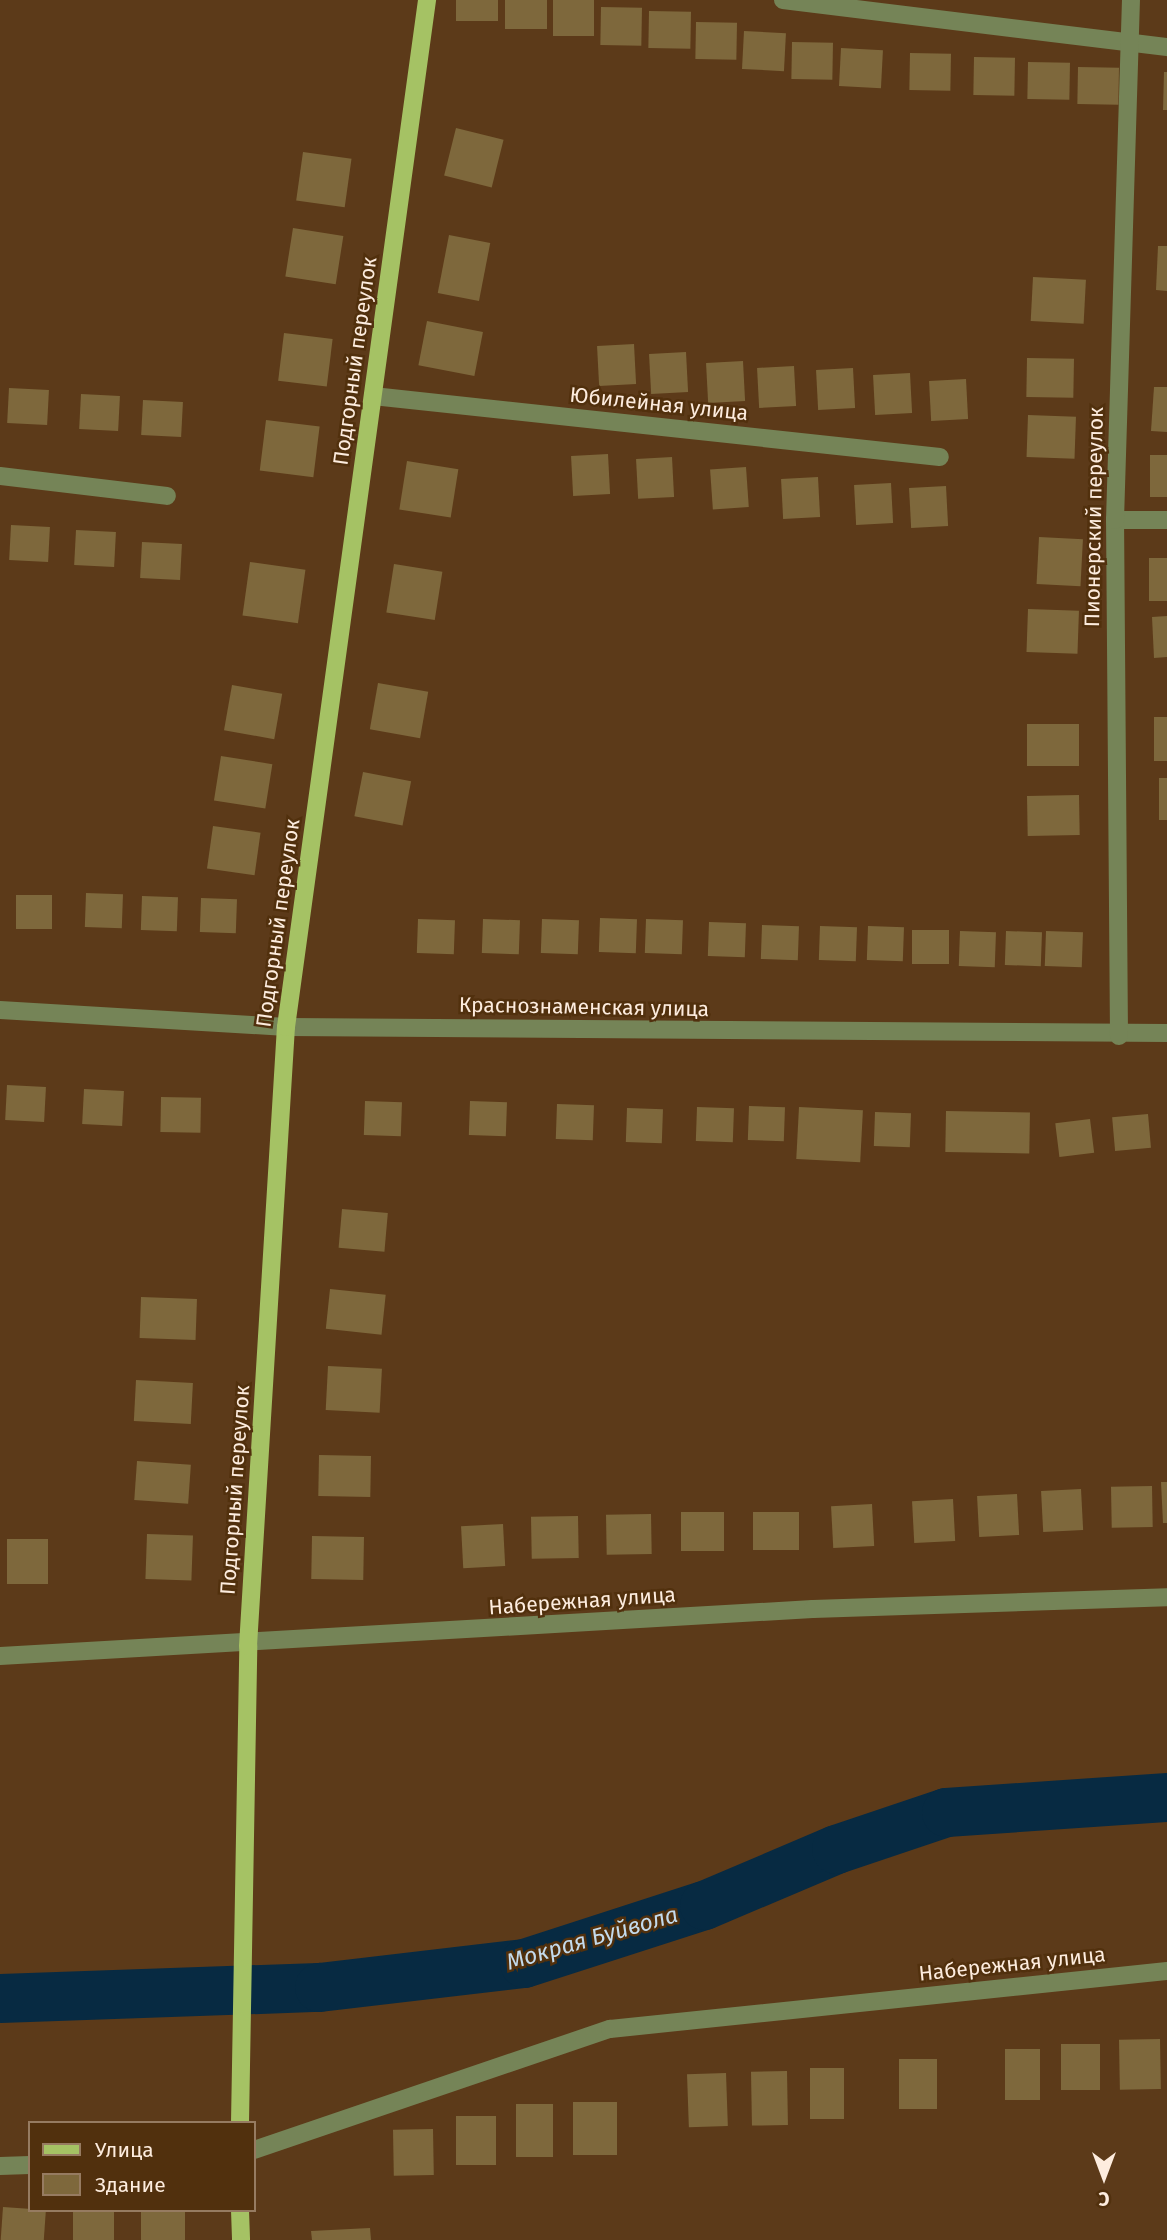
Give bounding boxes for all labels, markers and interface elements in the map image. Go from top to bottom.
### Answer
street label: Подгорный переулок [328,255,382,467]
street label: Юбилейная улица [569,382,749,426]
street label: Пионерский переулок [1079,407,1109,627]
street label: Подгорный переулок [251,817,305,1029]
street label: Краснознаменская улица [459,992,709,1022]
street label: Подгорный переулок [215,1384,255,1596]
street label: Набережная улица [488,1582,676,1620]
water label: Мокрая Буйвола [503,1900,681,1976]
street label: Набережная улица [917,1942,1107,1986]
legend [28,2121,256,2212]
text: Улица [95,2137,154,2163]
north arrow [1069,2142,1139,2212]
text: Здание [95,2172,166,2198]
text: С [1099,2187,1109,2210]

